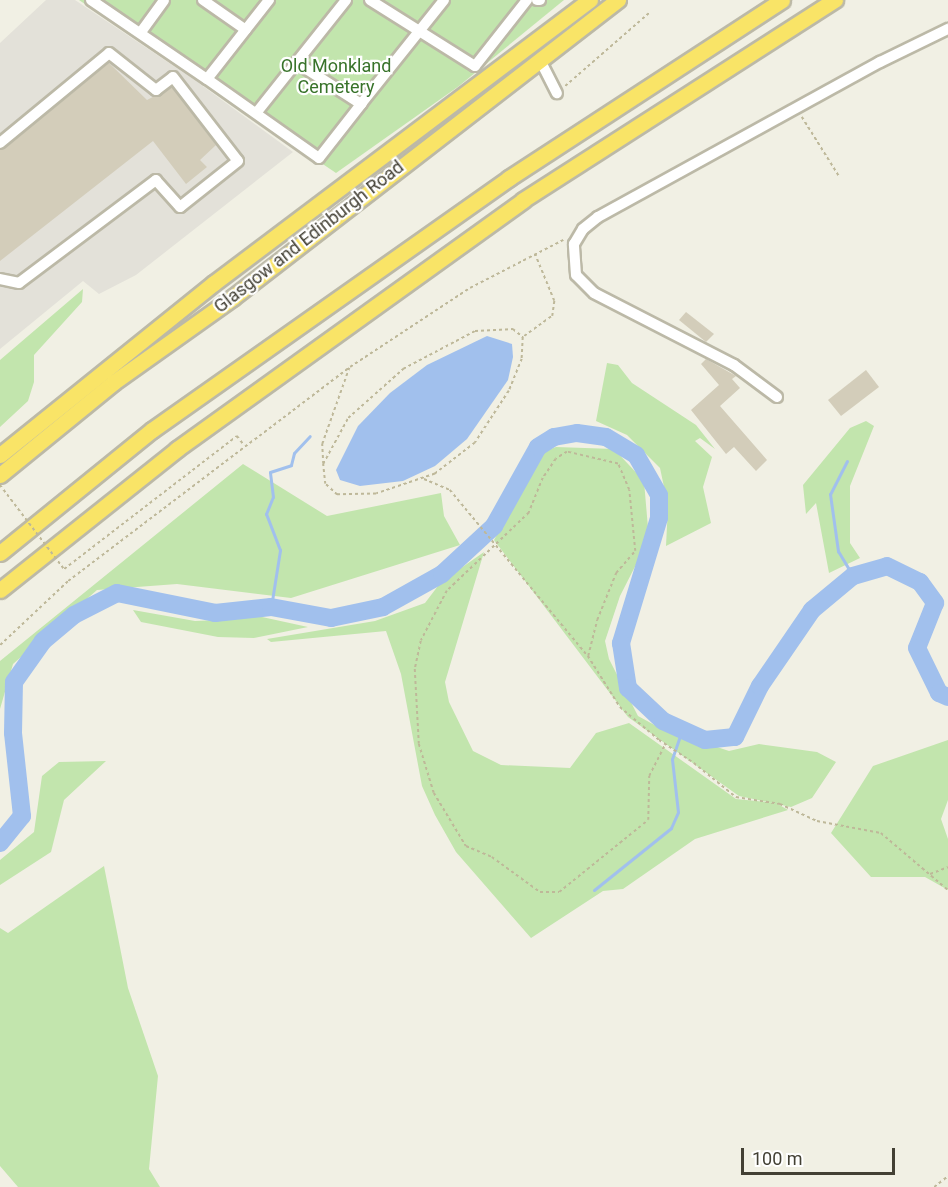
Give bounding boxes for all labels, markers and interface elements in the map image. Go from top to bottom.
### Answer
park label: Old Monkland Cemetery [281,56,391,98]
street label: Glasgow and Edinburgh Road [210,156,408,318]
scale bar [744,1136,898,1174]
text: 100 m [752,1148,803,1169]

